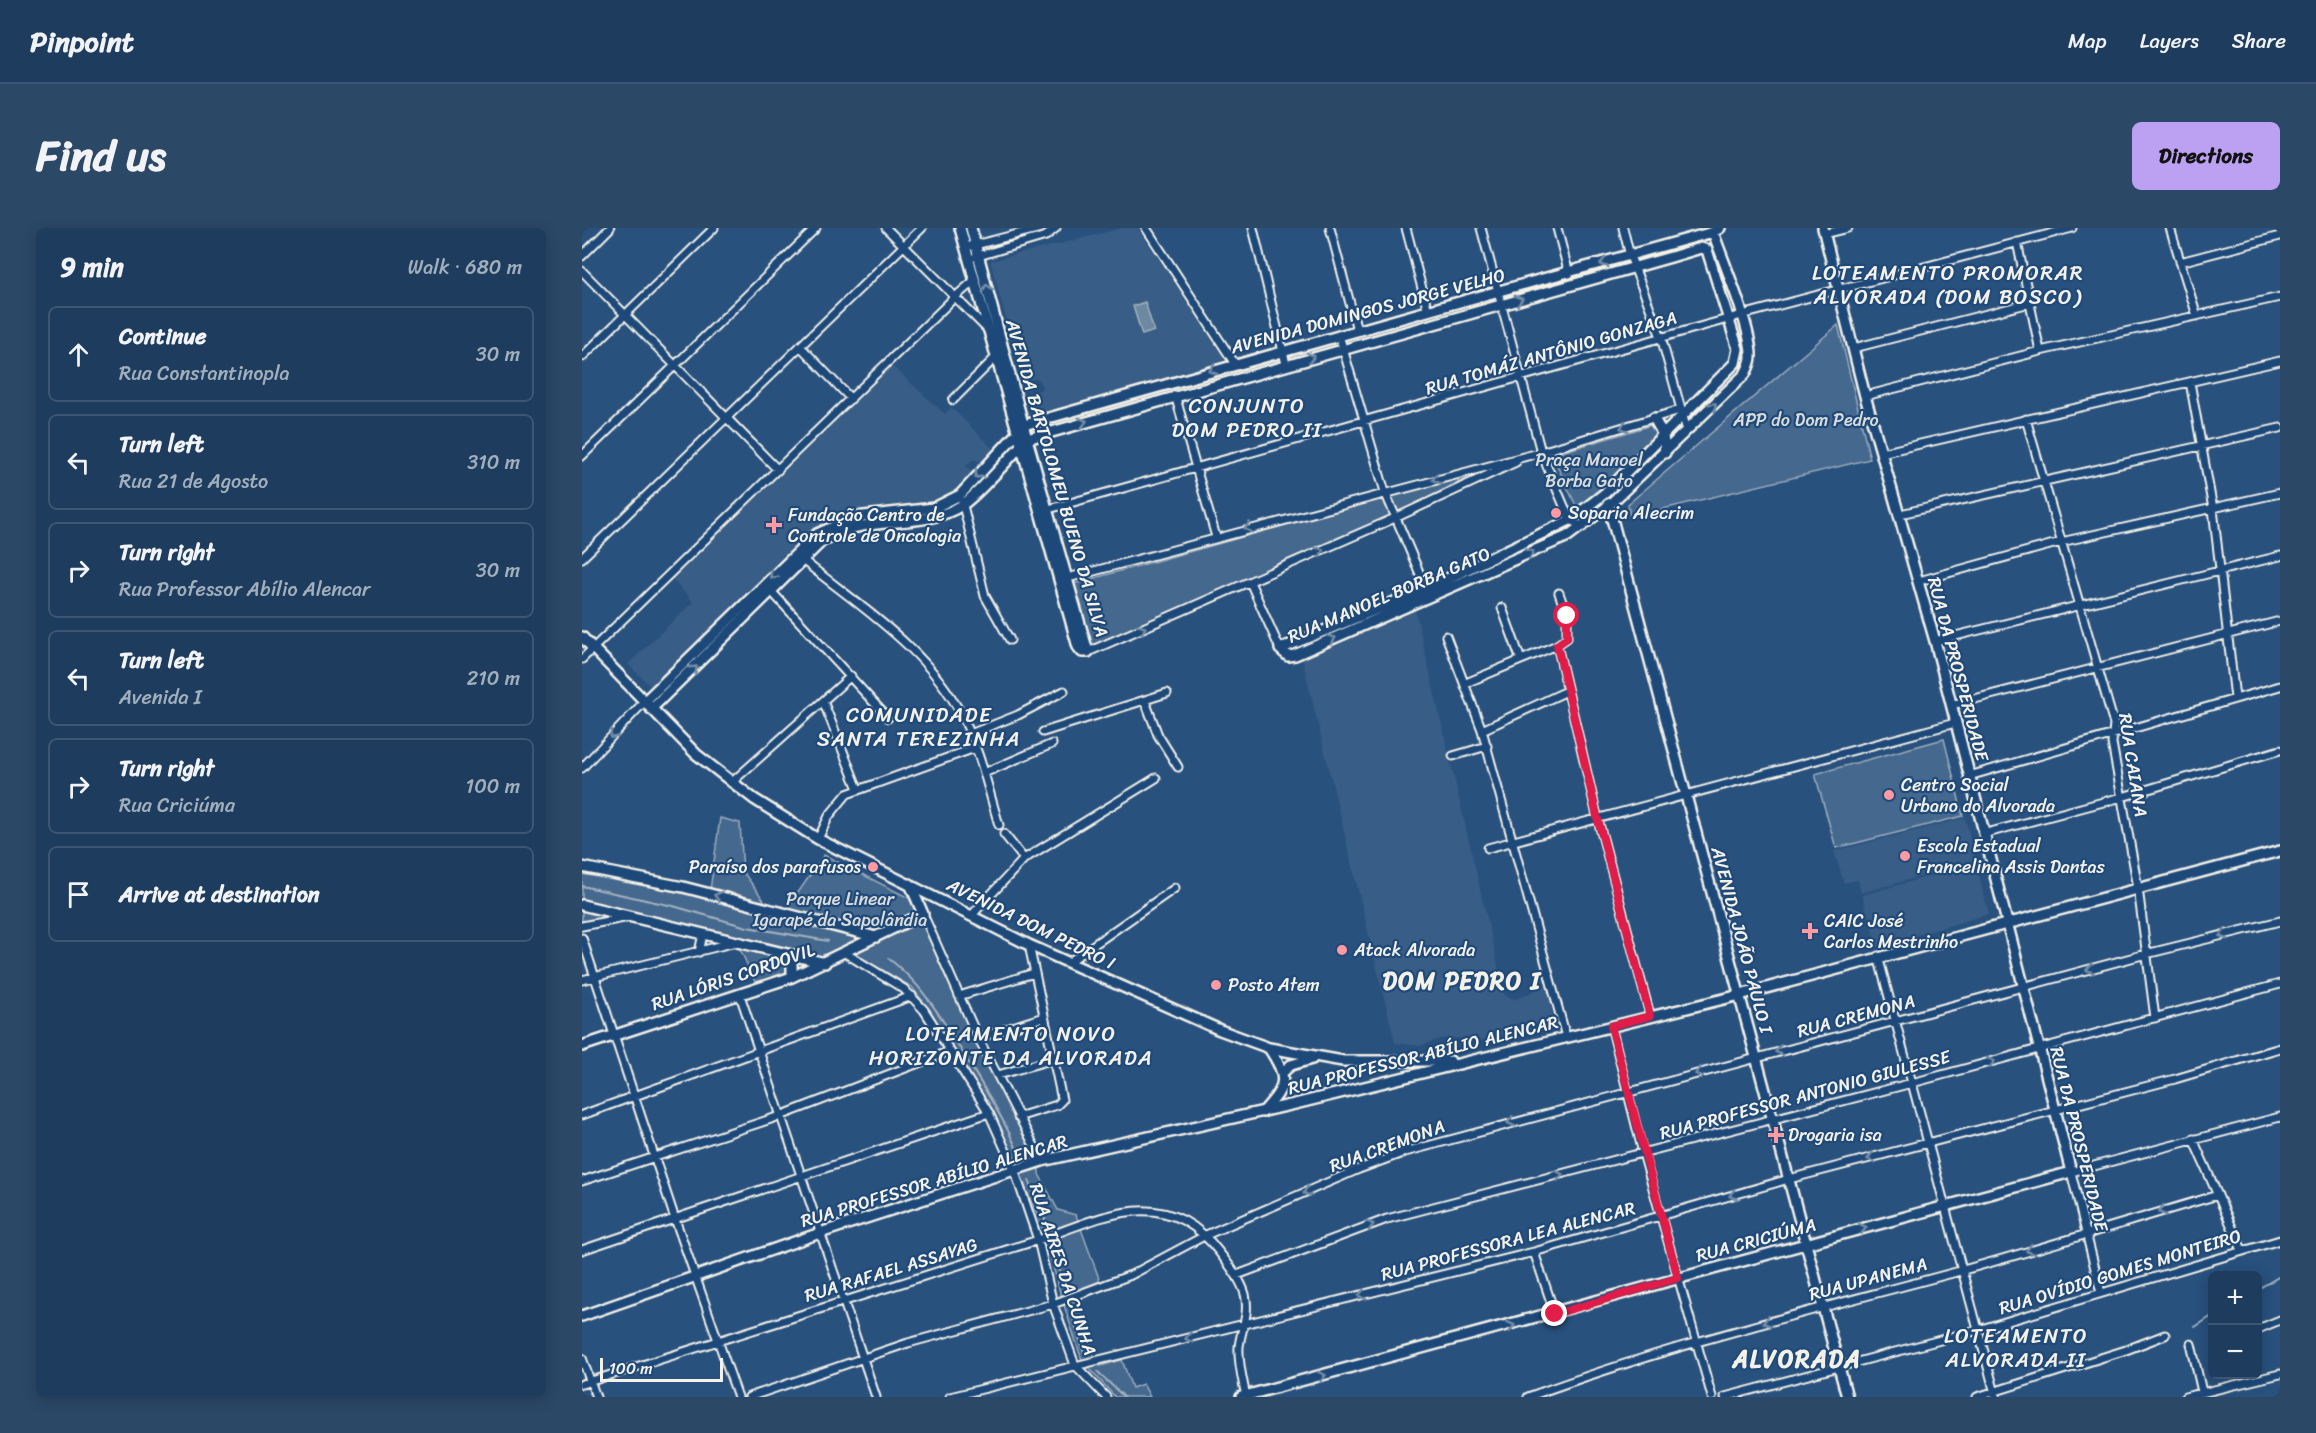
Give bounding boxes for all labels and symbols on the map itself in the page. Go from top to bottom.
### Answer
district label: LOTEAMENTO PROMORAR ALVORADA (DOM BOSCO) [1812,254,2084,316]
one-way arrow [1599,256,1609,269]
street label: AVENIDA DOMINGOS JORGE VELHO [1226,259,1509,363]
one-way arrow [982,283,994,294]
one-way arrow [1513,295,1524,307]
street label: RUA TOMÁZ ANTÔNIO GONZAGA [1421,302,1681,404]
street label: AVENIDA BARTOLOMEU BUENO DA SILVA [996,314,1118,641]
one-way arrow [1306,352,1316,365]
one-way arrow [1208,363,1218,376]
district label: CONJUNTO DOM PEDRO II [1171,387,1323,449]
one-way arrow [1706,402,1717,412]
park label: APP do Dom Pedro [1732,404,1879,436]
one-way arrow [1077,417,1088,429]
one-way arrow [1619,420,1630,432]
park label: Praça Manoel Borba Gato [1535,444,1644,497]
one-way arrow [974,469,985,479]
one-way arrow [1432,472,1442,485]
place label: Soparia Alecrim [1568,497,1695,529]
place label: Fundação Centro de Controle de Oncologia [788,499,962,552]
marker: Soparia Alecrim [1549,506,1563,520]
marker: Fundação Centro de Controle de Oncologia [765,516,783,534]
one-way arrow [1243,521,1253,534]
street label: RUA MANOEL BORBA GATO [1282,538,1496,652]
one-way arrow [1314,546,1325,558]
one-way arrow [1524,549,1535,561]
one-way arrow [770,567,781,578]
street label: RUA DA PROSPERIDADE [1918,573,1998,766]
route start [1553,602,1579,628]
one-way arrow [1135,624,1146,636]
one-way arrow [1326,634,1337,646]
one-way arrow [687,665,697,676]
district label: COMUNIDADE SANTA TEREZINHA [817,696,1021,758]
street label: RUA CAIANA [2109,711,2157,819]
one-way arrow [609,728,620,739]
place label: Centro Social Urbano do Alvorada [1901,769,2055,822]
marker: Centro Social Urbano do Alvorada [1882,788,1896,802]
place label: Escola Estadual Francelina Assis Dantas [1917,830,2106,883]
street label: AVENIDA JOÃO PAULO I [1701,842,1783,1039]
marker: Escola Estadual Francelina Assis Dantas [1898,849,1912,863]
place label: Paraíso dos parafusos [689,851,862,883]
marker: Paraíso dos parafusos [866,860,880,874]
street label: AVENIDA DOM PEDRO I [940,869,1121,979]
park label: Parque Linear Igarapé da Sapolândia [752,883,927,936]
one-way arrow [713,891,723,904]
place label: CAIC José Carlos Mestrinho [1824,905,1958,958]
marker: CAIC José Carlos Mestrinho [1801,922,1819,940]
one-way arrow [2218,928,2228,941]
street label: RUA LÓRIS CORDOVIL [647,934,820,1020]
place label: Atack Alvorada [1353,934,1475,966]
marker: Atack Alvorada [1335,943,1349,957]
district label: DOM PEDRO I [1382,960,1543,1002]
one-way arrow [2085,962,2096,974]
place label: Posto Atem [1228,969,1320,1001]
marker: Posto Atem [1209,978,1223,992]
street label: RUA CREMONA [1793,985,1919,1047]
street label: RUA PROFESSOR ABÍLIO ALENCAR [1285,1006,1562,1104]
district label: LOTEAMENTO NOVO HORIZONTE DA ALVORADA [869,1015,1153,1077]
street label: RUA PROFESSOR ANTONIO GIULESSE [1656,1041,1955,1149]
street label: RUA DA PROSPERIDADE [2041,1043,2118,1236]
one-way arrow [1775,1044,1785,1057]
one-way arrow [1985,1057,1996,1069]
one-way arrow [1695,1065,1705,1078]
street label: RUA CREMONA [1325,1110,1449,1182]
one-way arrow [1506,1115,1516,1128]
place label: Drogaria isa [1788,1119,1882,1151]
street label: RUA PROFESSOR ABÍLIO ALENCAR [797,1125,1071,1237]
marker: Drogaria isa [1769,1128,1783,1142]
one-way arrow [1866,1151,1877,1163]
one-way arrow [1553,1170,1564,1182]
street label: RUA AIRES DA CUNHA [1020,1179,1106,1359]
one-way arrow [1302,1185,1313,1197]
one-way arrow [1728,1188,1739,1200]
street label: RUA PROFESSORA LEA ALENCAR [1377,1192,1639,1290]
one-way arrow [2157,1204,2167,1217]
street label: RUA CRICIÚMA [1692,1209,1820,1271]
one-way arrow [1365,1220,1375,1233]
street label: RUA OVÍDIO GOMES MONTEIRO [1995,1220,2245,1324]
one-way arrow [1857,1223,1868,1235]
street label: RUA RAFAEL ASSAYAG [800,1228,982,1312]
one-way arrow [2025,1243,2036,1255]
street label: RUA UPANEMA [1805,1248,1931,1310]
one-way arrow [1357,1287,1367,1300]
route end [1541,1300,1567,1326]
one-way arrow [1762,1315,1773,1327]
district label: LOTEAMENTO ALVORADA II [1944,1317,2088,1379]
one-way arrow [1505,1321,1516,1333]
one-way arrow [1185,1330,1195,1343]
district label: ALVORADA [1731,1338,1862,1380]
scale bar [600,1355,723,1382]
one-way arrow [1317,1371,1327,1383]

